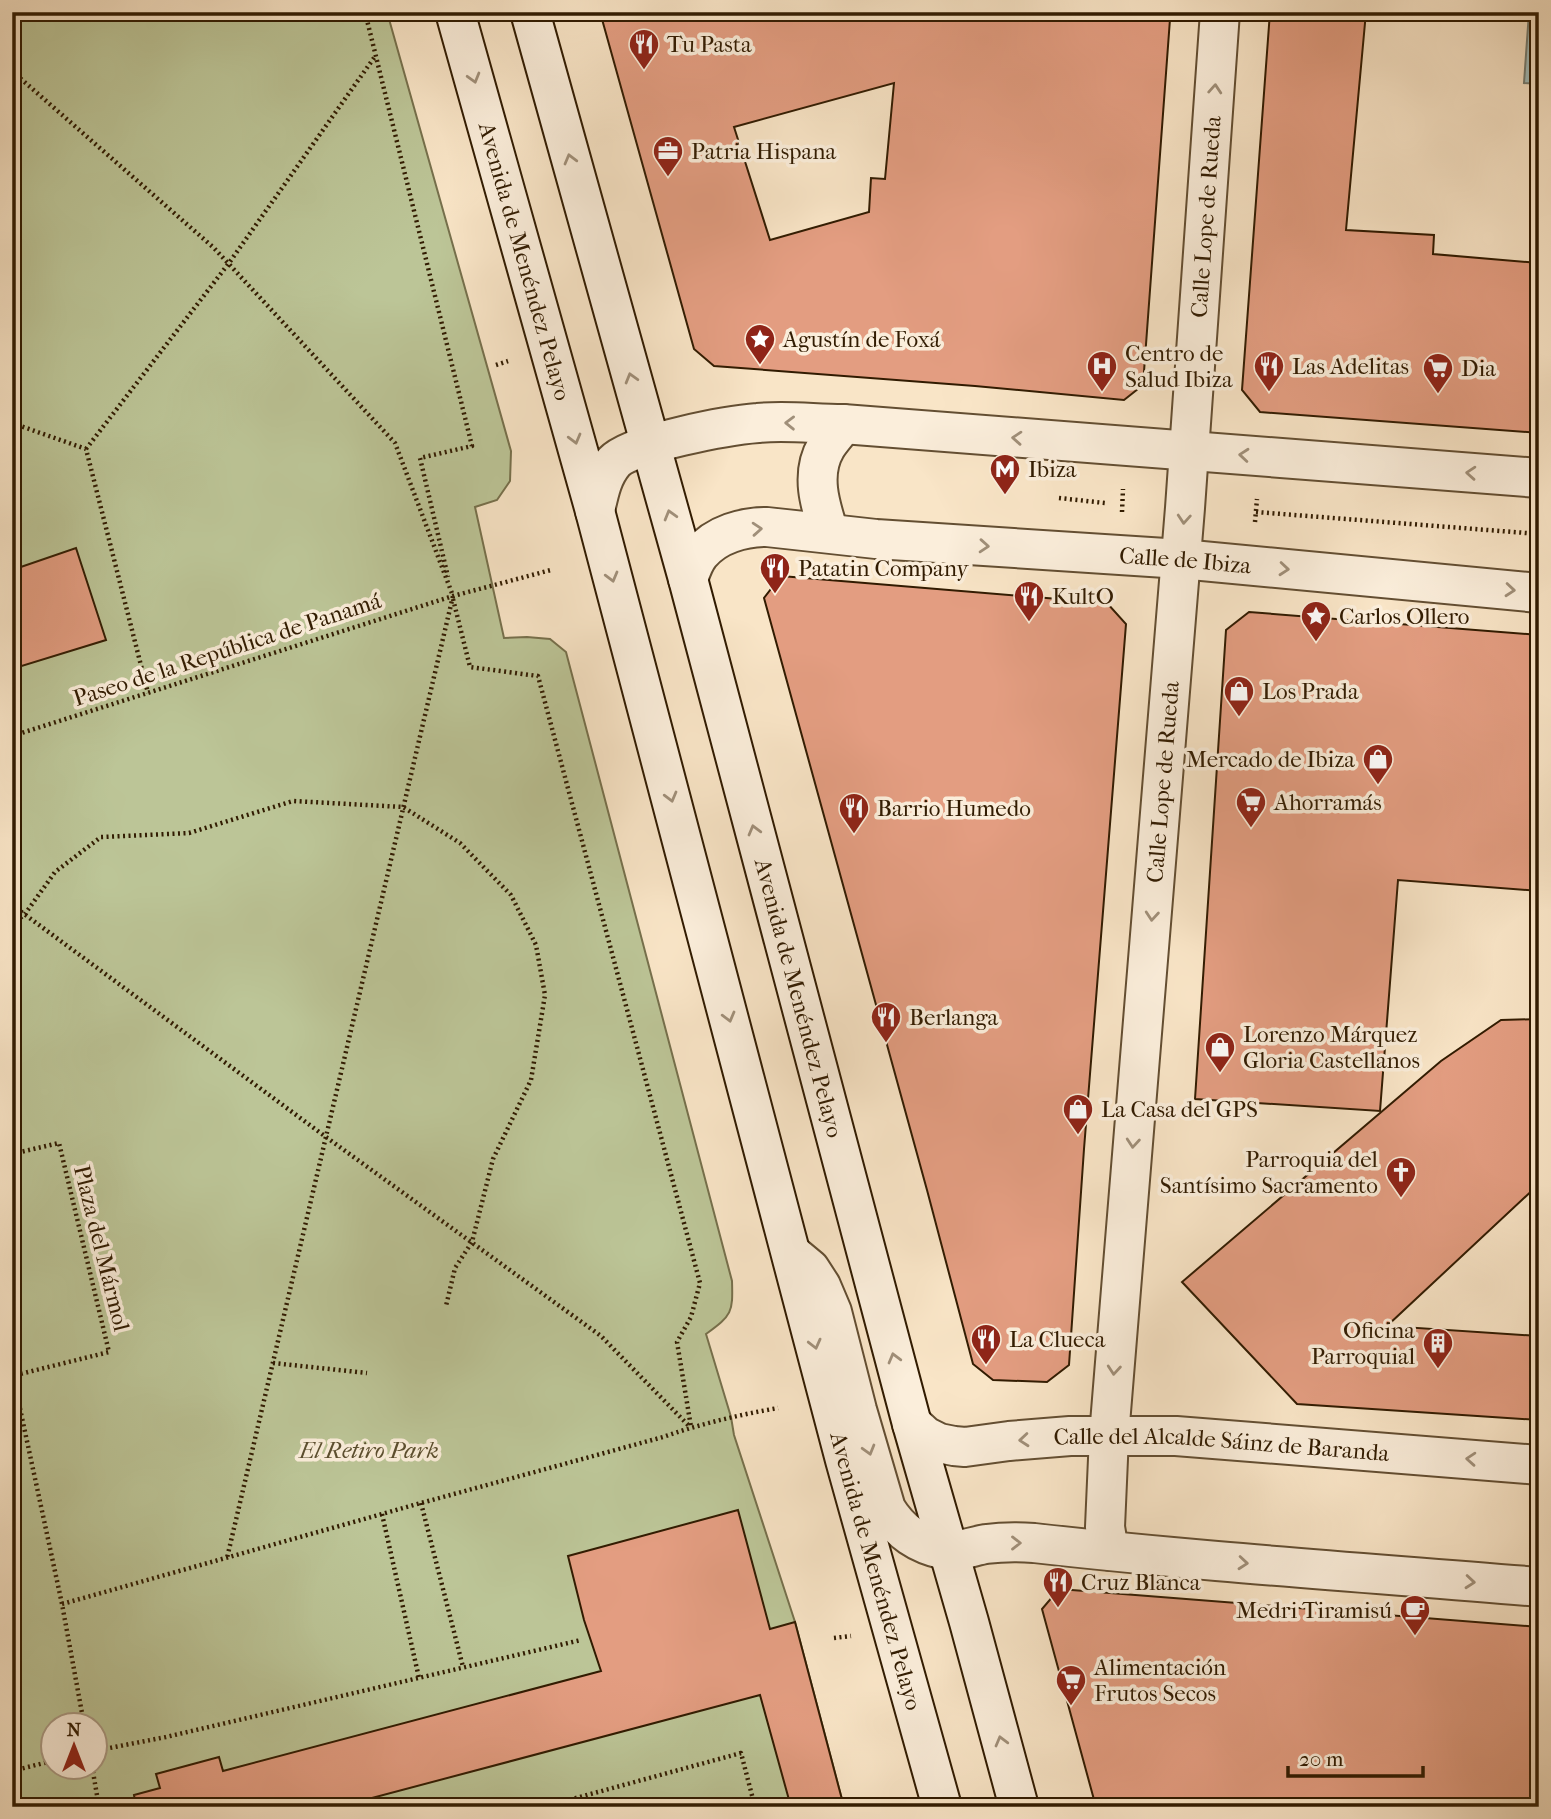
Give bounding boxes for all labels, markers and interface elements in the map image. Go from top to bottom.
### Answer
restaurant icon: Tu Pasta [627,27,661,71]
place label: Tu Pasta [667,31,752,58]
one-way arrow [466,72,480,84]
one-way arrow [1207,84,1222,95]
street label: Calle Lope de Rueda [1185,115,1227,319]
street label: Avenida de Menéndez Pelayo [472,118,576,404]
office icon: Patria Hispana [651,134,685,178]
place label: Patria Hispana [691,138,837,165]
one-way arrow [564,153,579,165]
place icon: Agustín de Foxá [743,322,777,366]
place label: Agustín de Foxá [782,326,941,353]
place label: Centro de Salud Ibiza [1125,340,1233,393]
hospital icon: Centro de Salud Ibiza [1085,349,1119,393]
restaurant icon: Las Adelitas [1252,349,1286,393]
supermarket icon: Dia [1421,351,1455,395]
place label: Las Adelitas [1292,353,1409,380]
place label: Dia [1461,355,1496,382]
one-way arrow [625,372,640,384]
one-way arrow [784,415,795,431]
one-way arrow [1011,431,1022,446]
one-way arrow [567,432,581,444]
one-way arrow [1238,448,1249,463]
metro station icon: Ibiza [988,452,1022,496]
place label: Ibiza [1028,456,1077,483]
one-way arrow [1465,466,1476,481]
one-way arrow [664,510,678,522]
one-way arrow [1177,514,1192,525]
one-way arrow [752,521,763,536]
one-way arrow [978,538,989,553]
street label: Calle de Ibiza [1118,542,1253,580]
restaurant icon: Patatin Company [758,551,792,595]
place label: Patatin Company [798,555,969,582]
one-way arrow [1278,561,1289,576]
one-way arrow [604,571,618,583]
restaurant icon: KultO [1012,579,1046,623]
place label: KultO [1052,583,1114,610]
one-way arrow [1504,583,1516,598]
street label: Paseo de la República de Panamá [70,587,385,712]
place icon: Carlos Ollero [1299,599,1333,643]
place label: Carlos Ollero [1339,603,1469,630]
shop icon: Los Prada [1222,674,1256,718]
place label: Los Prada [1262,678,1359,705]
street label: Calle Lope de Rueda [1141,680,1185,884]
shop icon: Mercado de Ibiza [1361,742,1395,786]
place label: Mercado de Ibiza [1186,746,1355,773]
supermarket icon: Ahorramás [1234,785,1268,829]
place label: Ahorramás [1273,789,1382,816]
one-way arrow [662,791,677,803]
restaurant icon: Barrio Humedo [837,791,871,835]
place label: Barrio Humedo [877,795,1031,822]
one-way arrow [748,824,763,836]
street label: Avenida de Menéndez Pelayo [748,855,848,1141]
one-way arrow [1145,911,1160,922]
restaurant icon: Berlanga [869,1000,903,1044]
place label: Berlanga [909,1004,999,1031]
one-way arrow [721,1010,735,1022]
place label: Lorenzo Márquez Gloria Castellanos [1243,1021,1420,1074]
shop icon: Lorenzo Márquez Gloria Castellanos [1203,1030,1237,1074]
shop icon: La Casa del GPS [1061,1092,1095,1136]
place label: La Casa del GPS [1101,1096,1258,1123]
one-way arrow [1126,1138,1141,1149]
place label: Parroquia del Santísimo Sacramento [1160,1146,1379,1199]
church icon: Parroquia del Santísimo Sacramento [1384,1155,1418,1199]
street label: Plaza del Mármol [68,1162,135,1334]
place label: Oficina Parroquial [1311,1317,1416,1370]
restaurant icon: La Clueca [969,1322,1003,1366]
place label: La Clueca [1009,1326,1106,1353]
building icon: Oficina Parroquial [1421,1326,1455,1370]
one-way arrow [807,1338,821,1350]
one-way arrow [888,1352,902,1364]
one-way arrow [1107,1365,1122,1376]
street label: Calle del Alcalde Sáinz de Baranda [1053,1423,1391,1467]
street label: Avenida de Menéndez Pelayo [824,1428,927,1713]
one-way arrow [1018,1432,1030,1447]
park label: El Retiro Park [297,1437,439,1464]
one-way arrow [861,1444,875,1456]
one-way arrow [1465,1452,1476,1467]
one-way arrow [1011,1535,1022,1550]
one-way arrow [1238,1555,1249,1570]
restaurant icon: Cruz Blanca [1041,1565,1075,1609]
place label: Cruz Blanca [1081,1569,1201,1596]
one-way arrow [1465,1574,1476,1589]
cafe icon: Medri Tiramisú [1398,1593,1432,1637]
place label: Medri Tiramisú [1236,1597,1392,1624]
place label: Alimentación Frutos Secos [1093,1654,1227,1707]
supermarket icon: Alimentación Frutos Secos [1054,1663,1088,1707]
north arrow [38,1710,108,1780]
text: N [67,1719,82,1741]
one-way arrow [995,1735,1009,1747]
scale bar [1288,1735,1423,1779]
text: 20 m [1299,1747,1344,1771]

